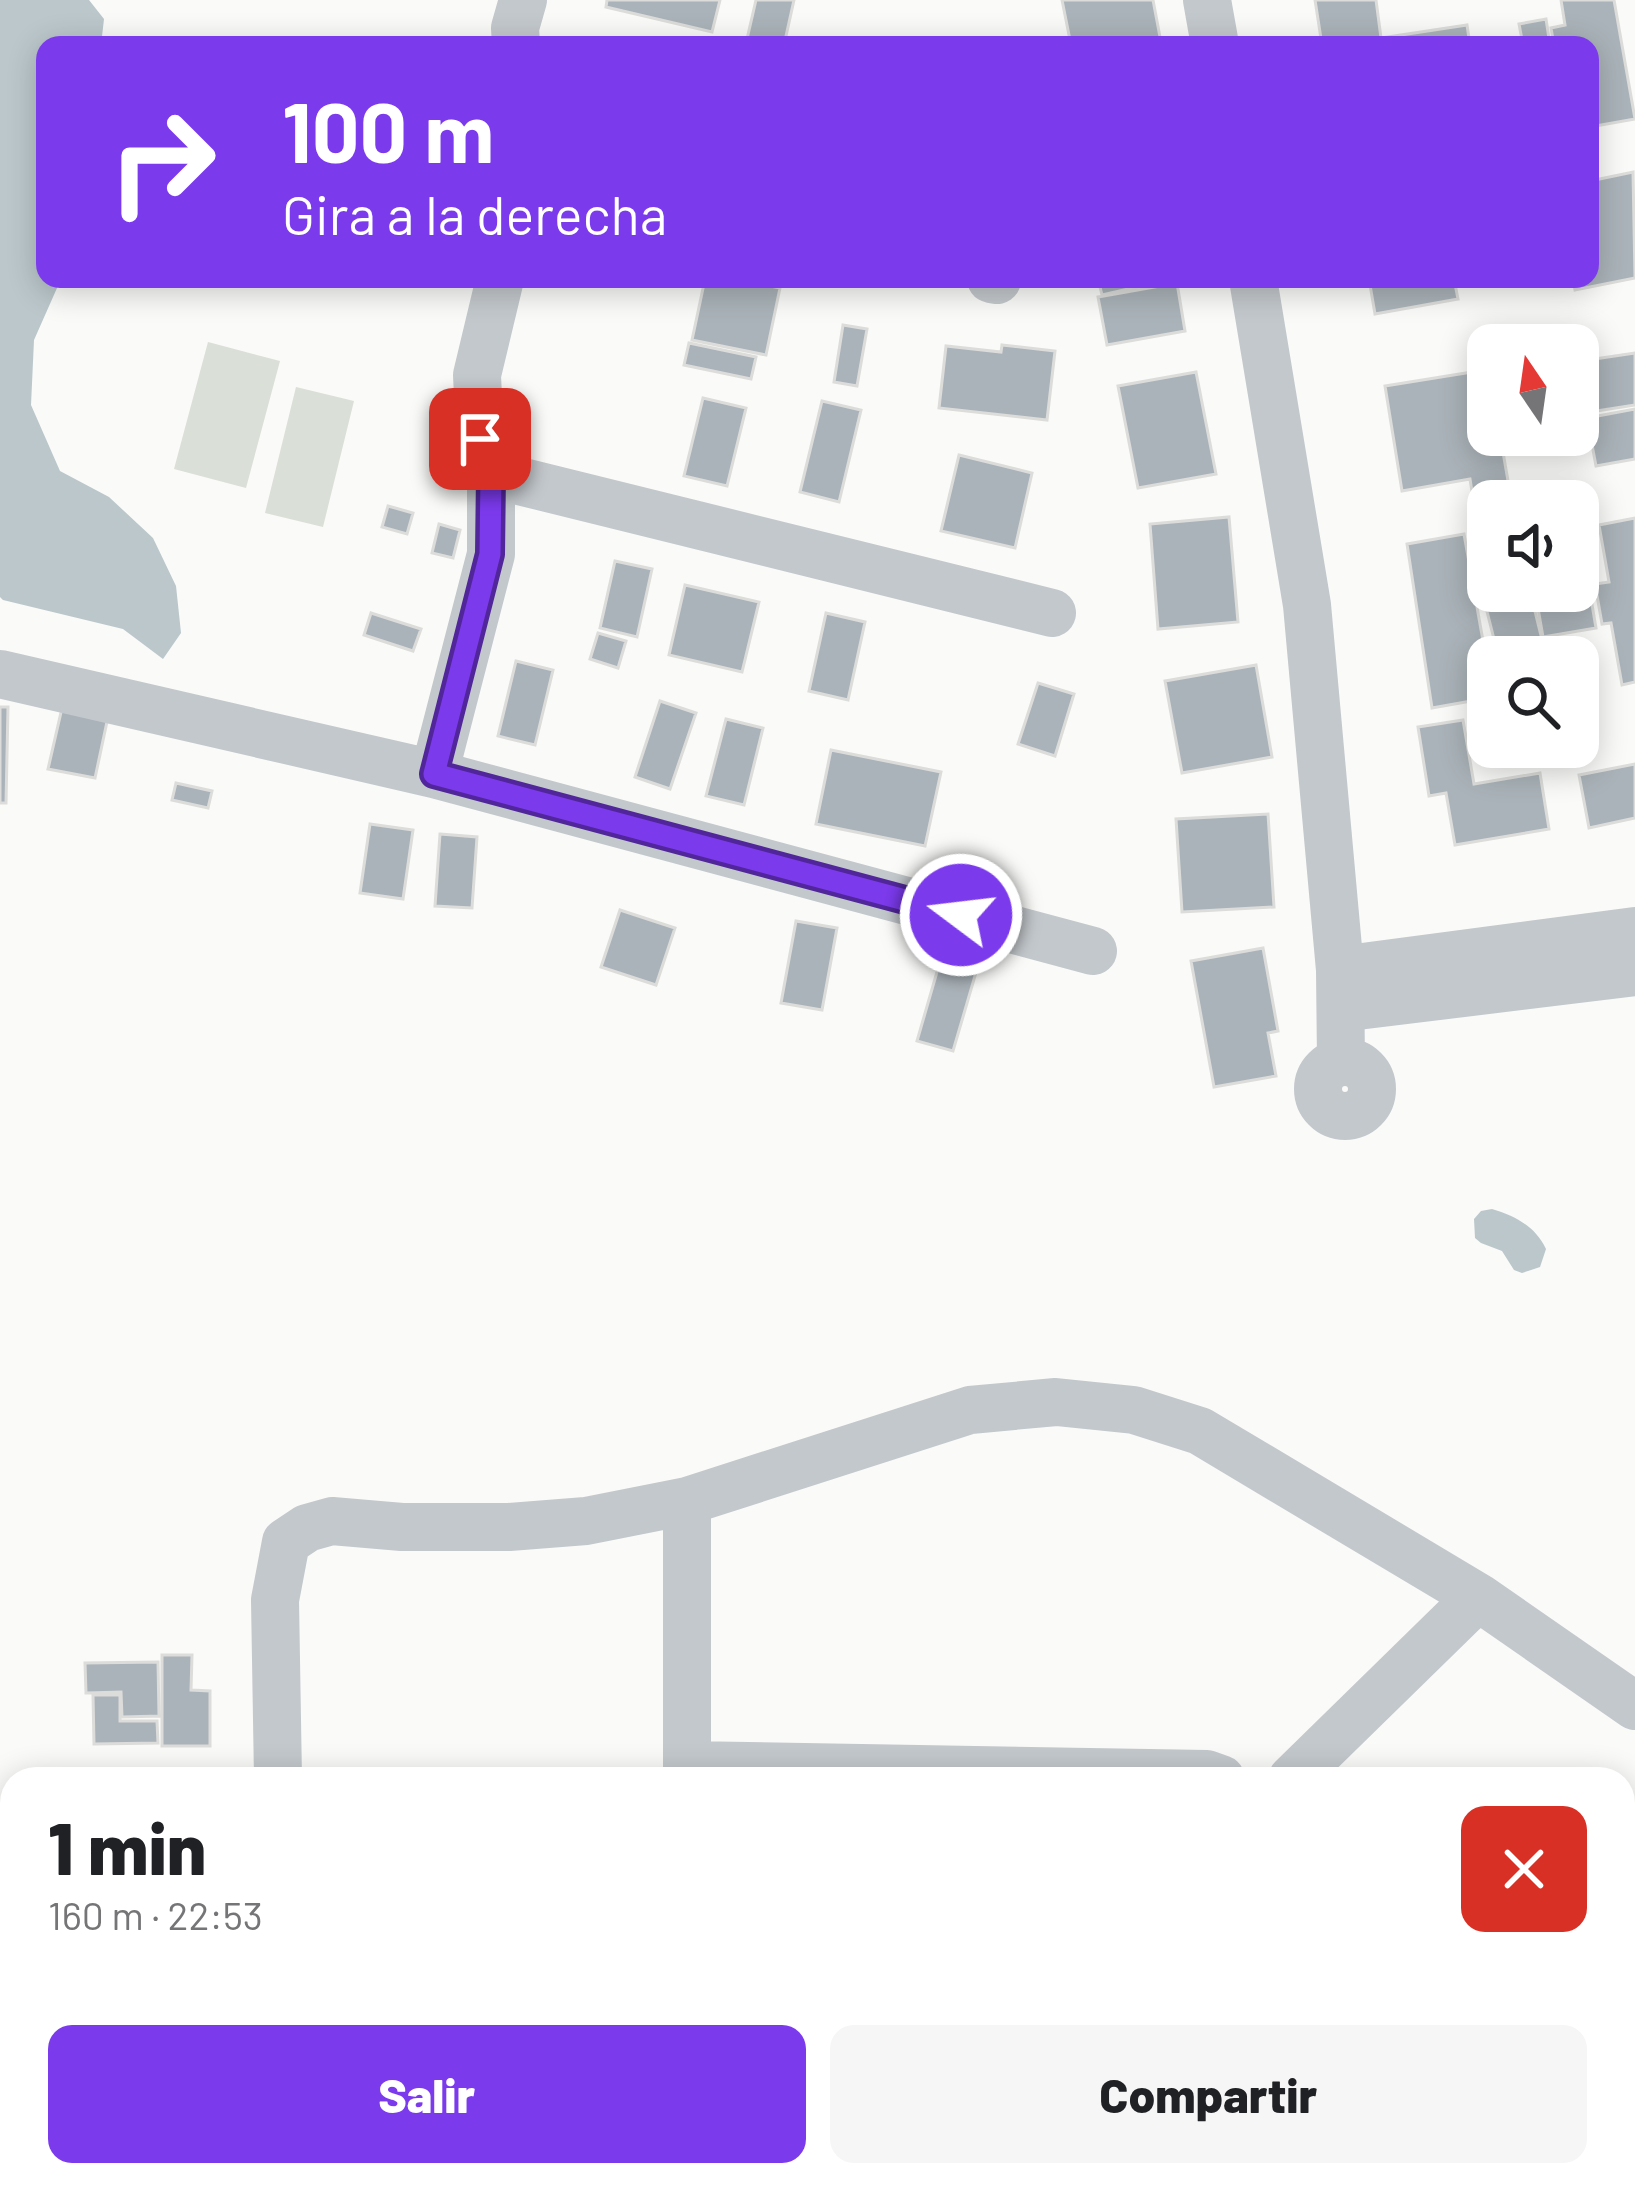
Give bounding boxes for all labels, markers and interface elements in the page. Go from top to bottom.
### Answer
text: 100 m [282,79,494,180]
icon: right [84,84,240,240]
text: Gira a la derecha [282,181,667,246]
north arrow [1467,324,1599,456]
map controls [1467,324,1599,768]
pin [429,388,531,490]
icon: arrive [447,406,513,472]
button: sound [1467,480,1599,612]
button: search [1467,636,1599,768]
position arrow [898,852,1024,978]
text: 1 min [48,1803,206,1889]
button: close [1461,1806,1587,1932]
text: 160 m · 22:53 [48,1891,263,1938]
button: Salir [48,2025,806,2163]
button: Compartir [830,2025,1587,2163]

